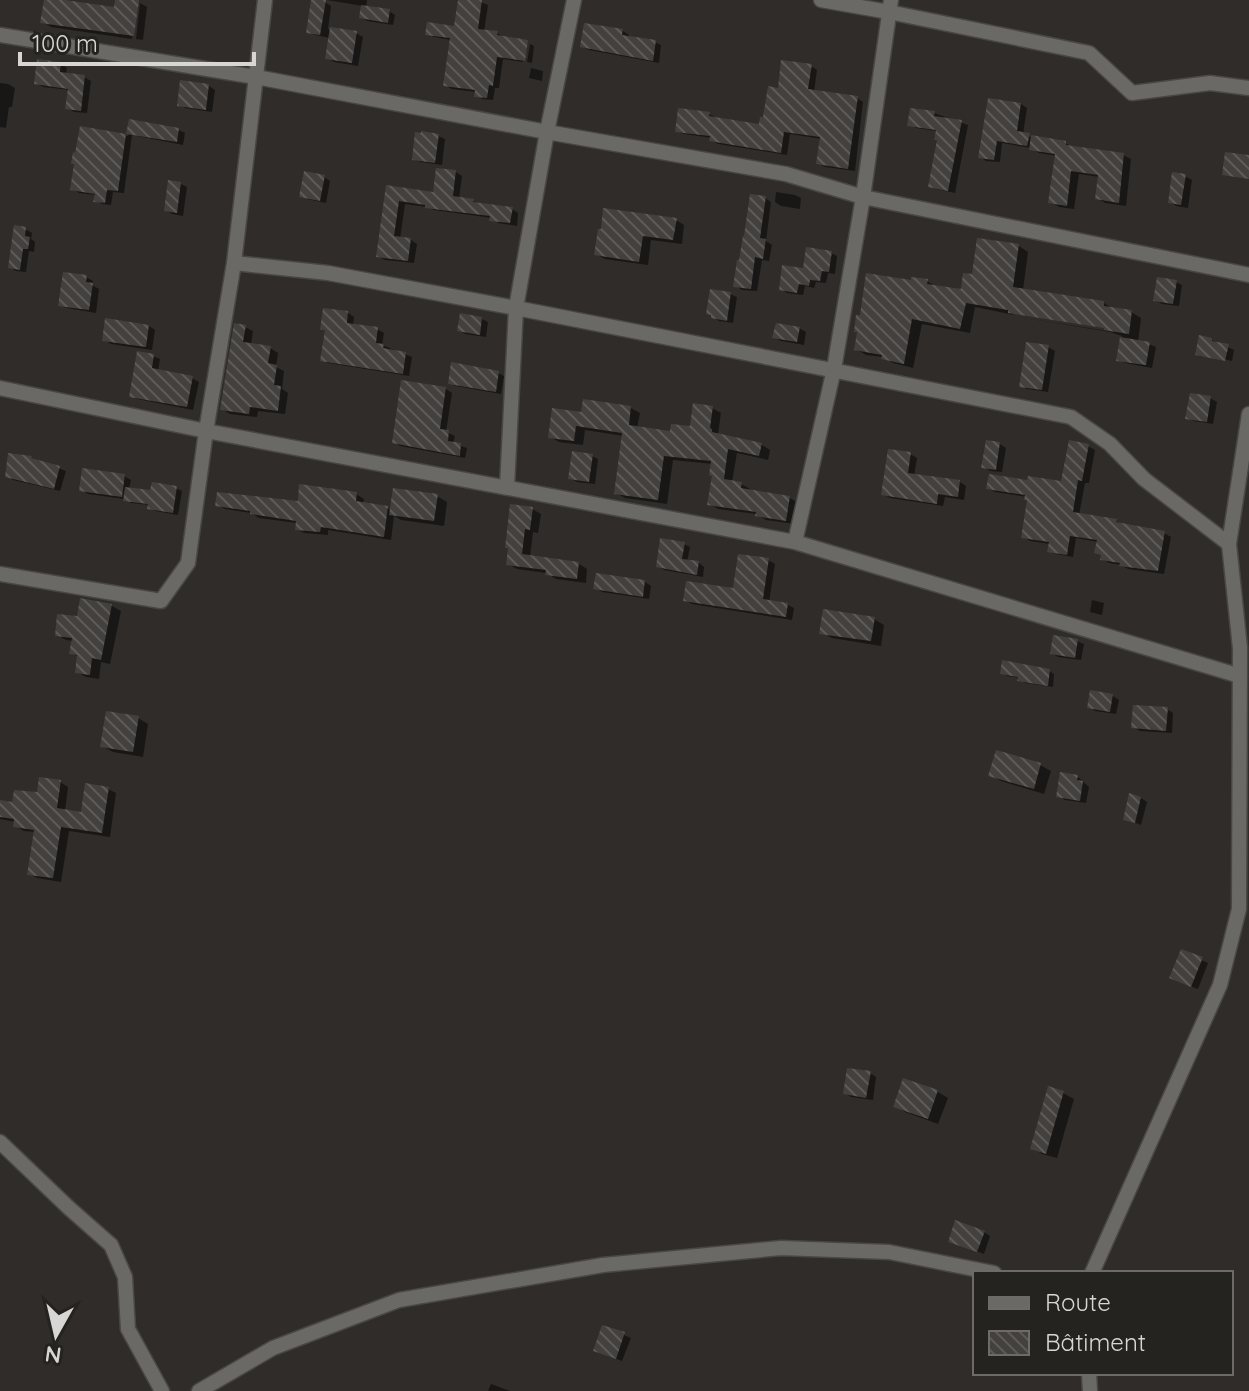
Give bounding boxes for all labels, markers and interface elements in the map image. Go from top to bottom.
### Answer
scale bar [20,16,254,66]
text: 100 m [32,28,98,58]
legend [973,1271,1233,1375]
text: Route [1045,1287,1111,1317]
north arrow [16,1295,96,1375]
text: Bâtiment [1045,1327,1146,1357]
text: N [43,1340,63,1370]

